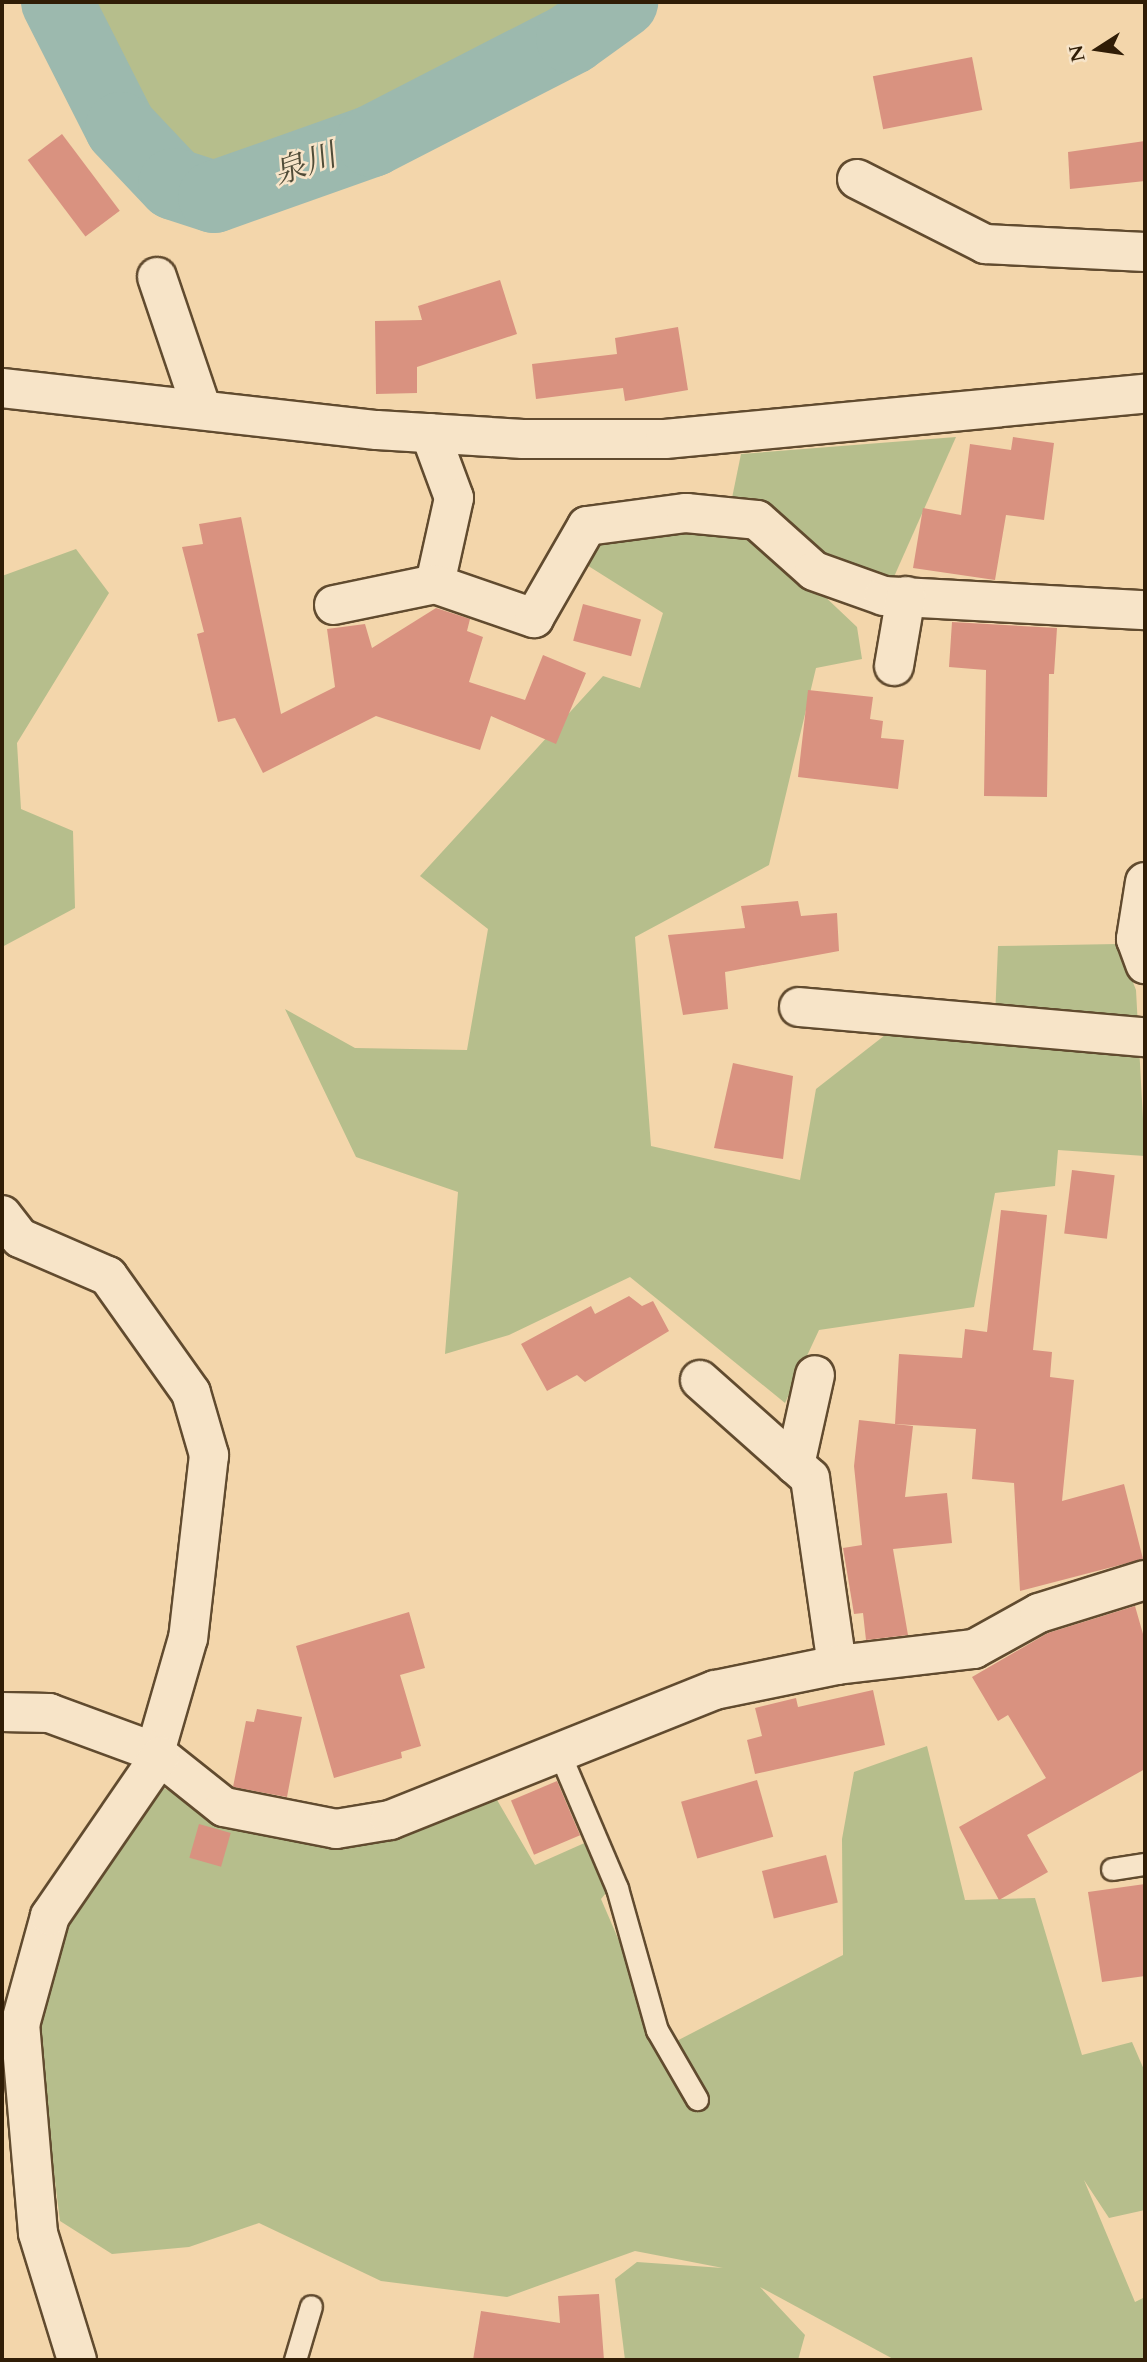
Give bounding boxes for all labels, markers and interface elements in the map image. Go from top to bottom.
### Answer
north arrow [1063,14,1133,84]
text: N [1063,43,1092,64]
water label: 泉川 [268,136,342,194]

